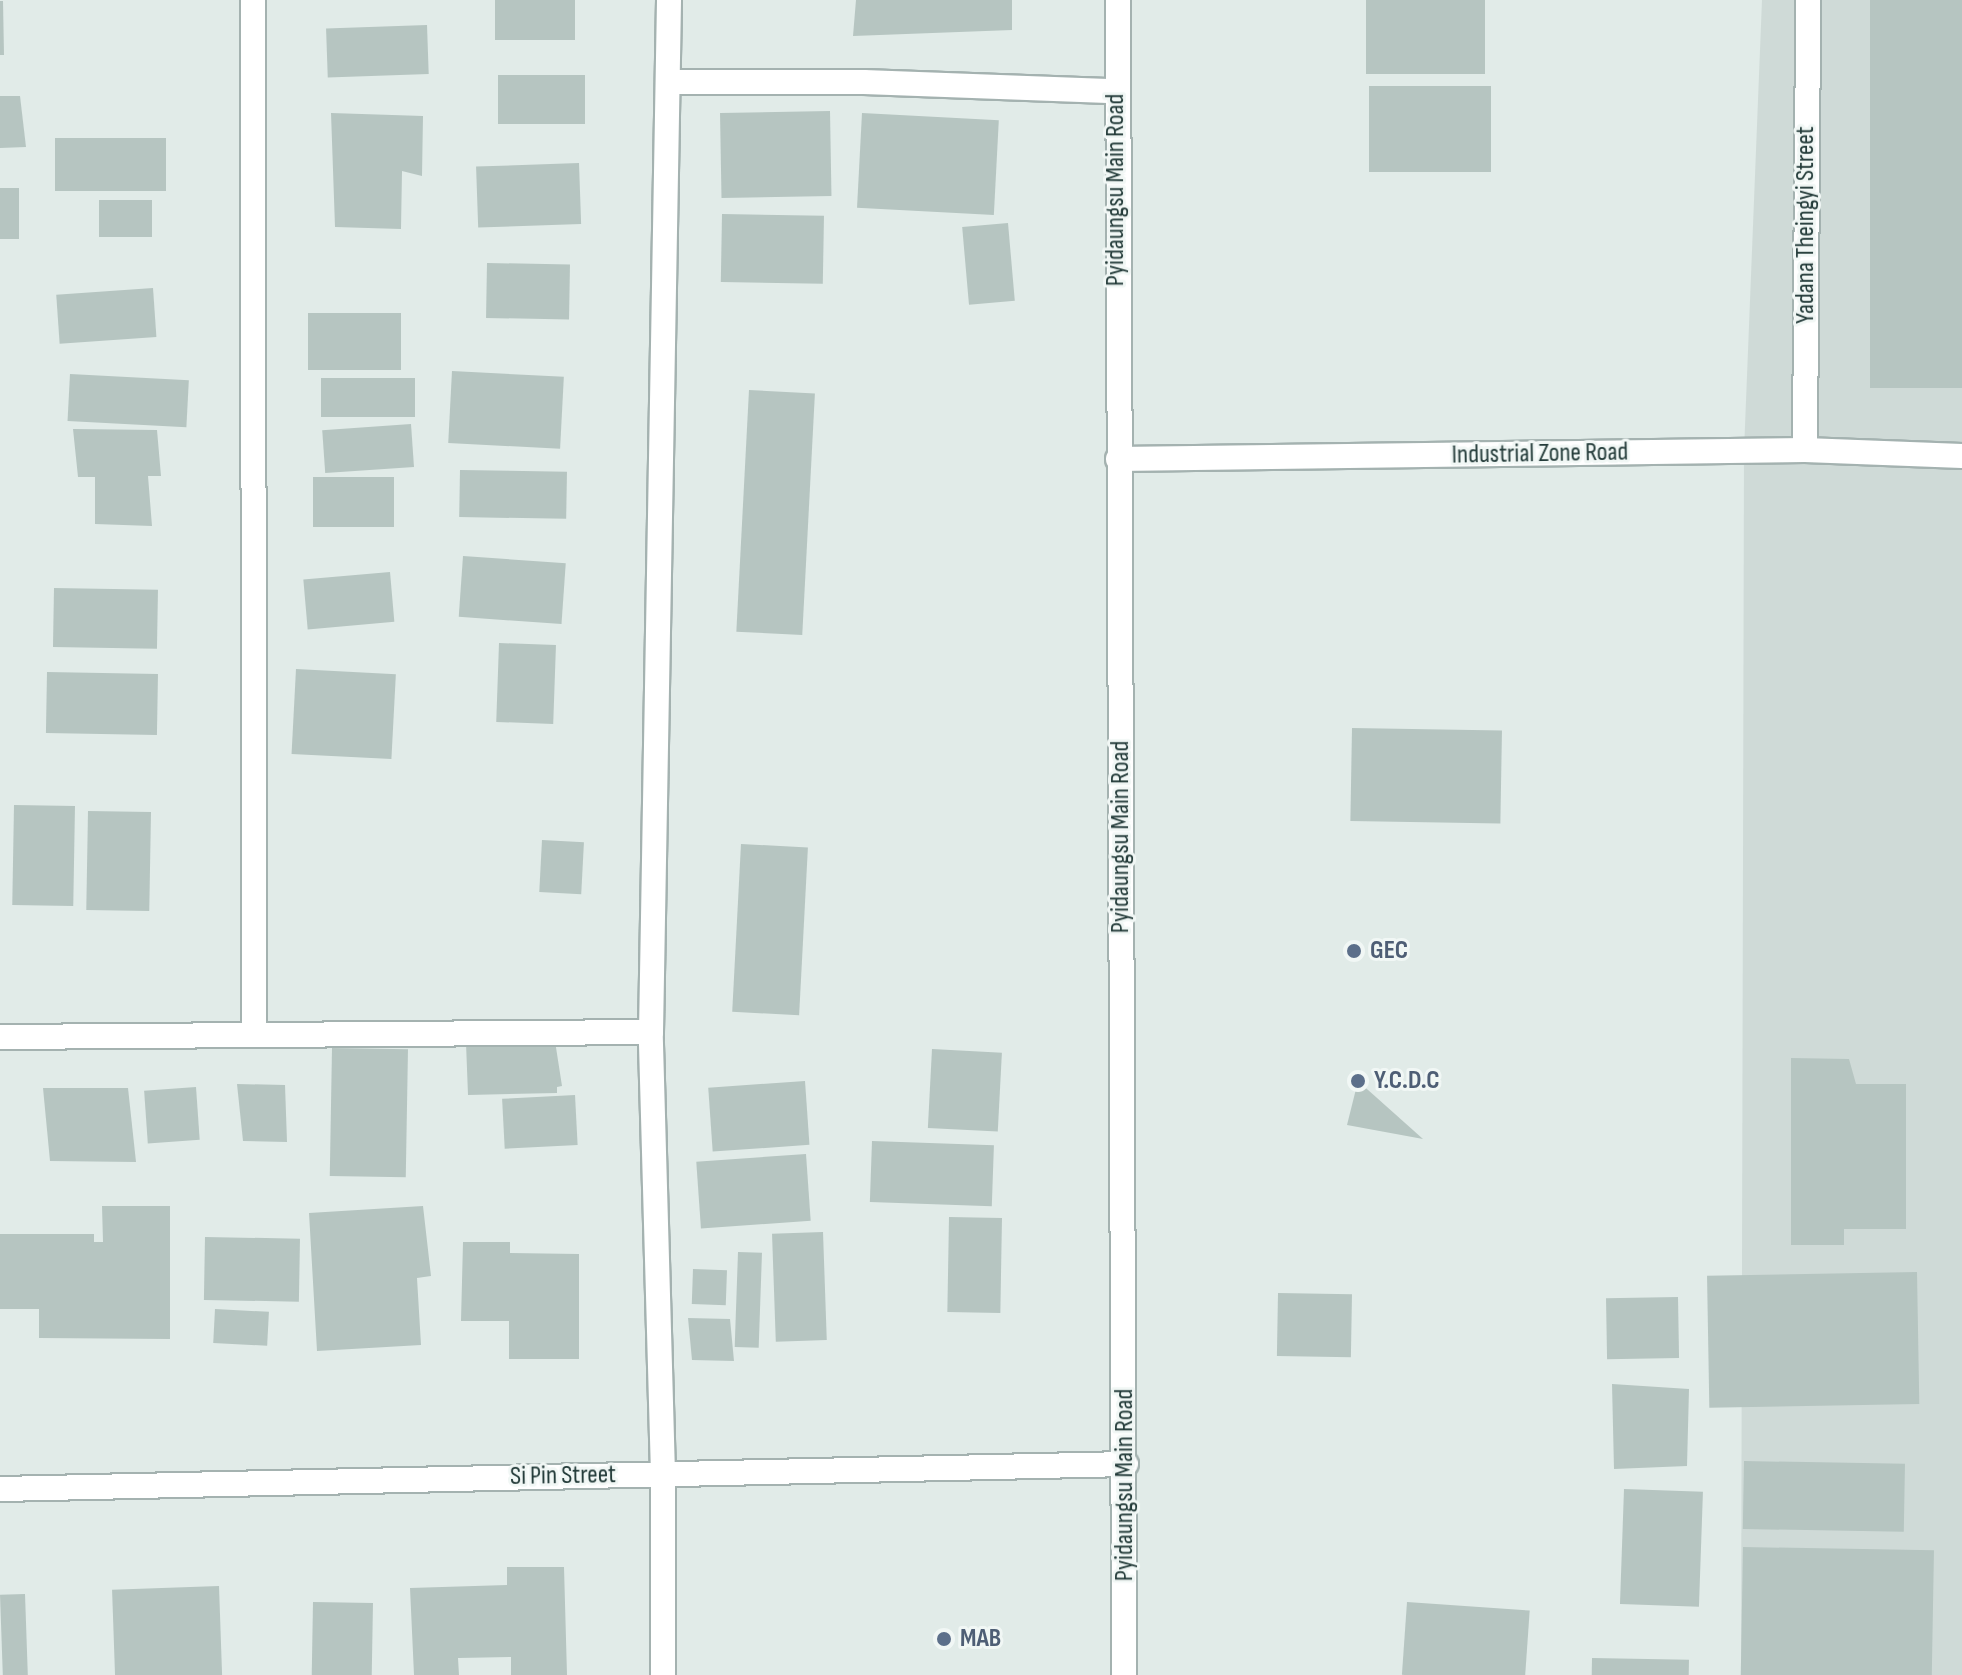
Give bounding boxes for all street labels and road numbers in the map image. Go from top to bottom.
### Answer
street label: Pyidaungsu Main Road [1100,94,1132,286]
street label: Yadana Theingyi Street [1790,126,1822,324]
street label: Industrial Zone Road [1451,437,1629,471]
street label: Pyidaungsu Main Road [1105,741,1137,933]
street label: Pyidaungsu Main Road [1109,1389,1141,1581]
street label: Si Pin Street [510,1459,616,1493]

